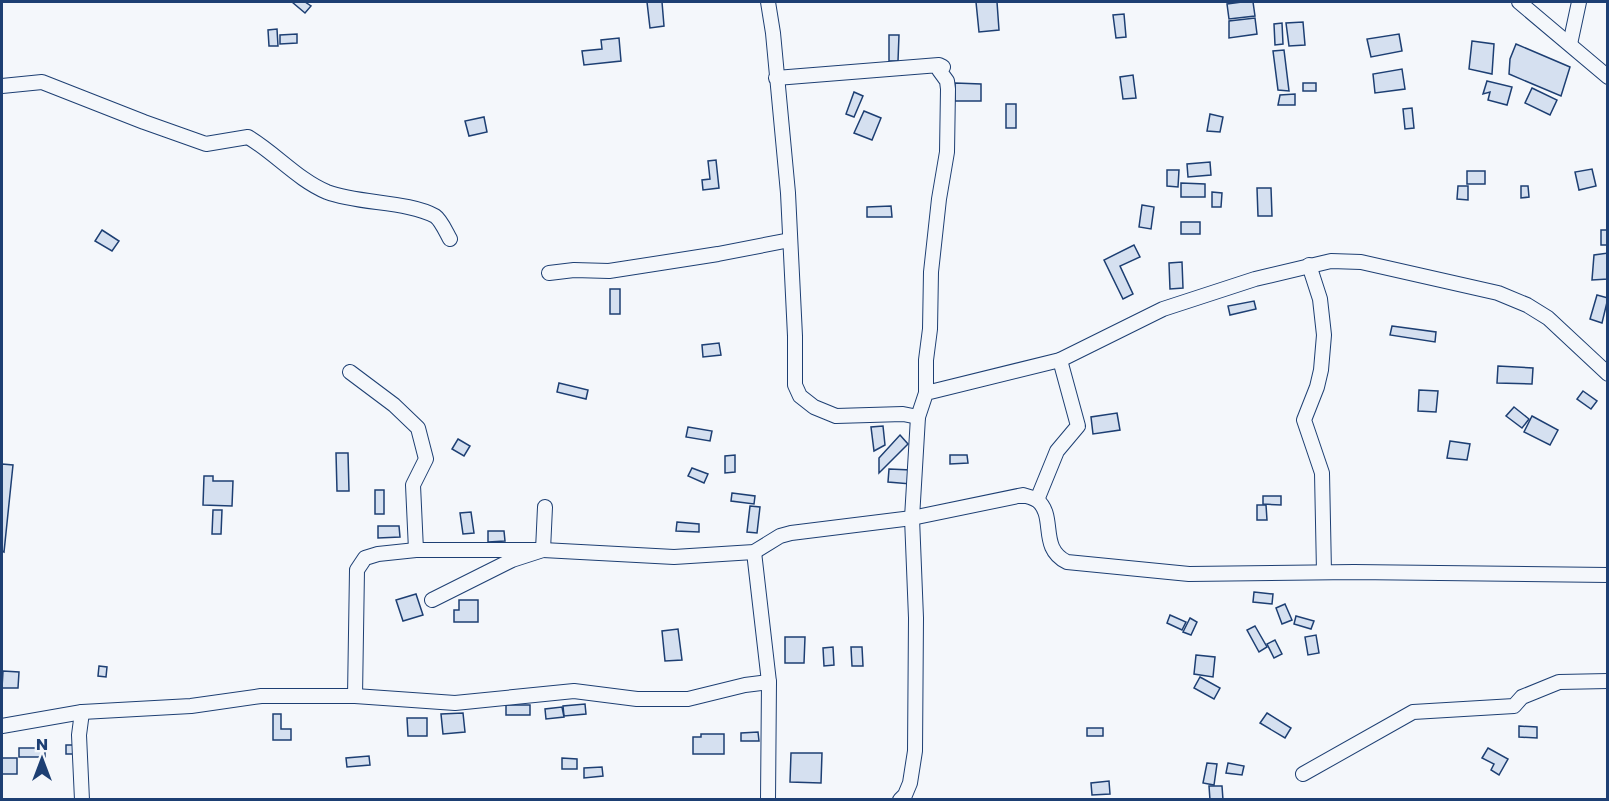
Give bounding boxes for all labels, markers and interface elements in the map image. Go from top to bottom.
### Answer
north arrow [12,729,72,789]
text: N [36,733,48,756]

